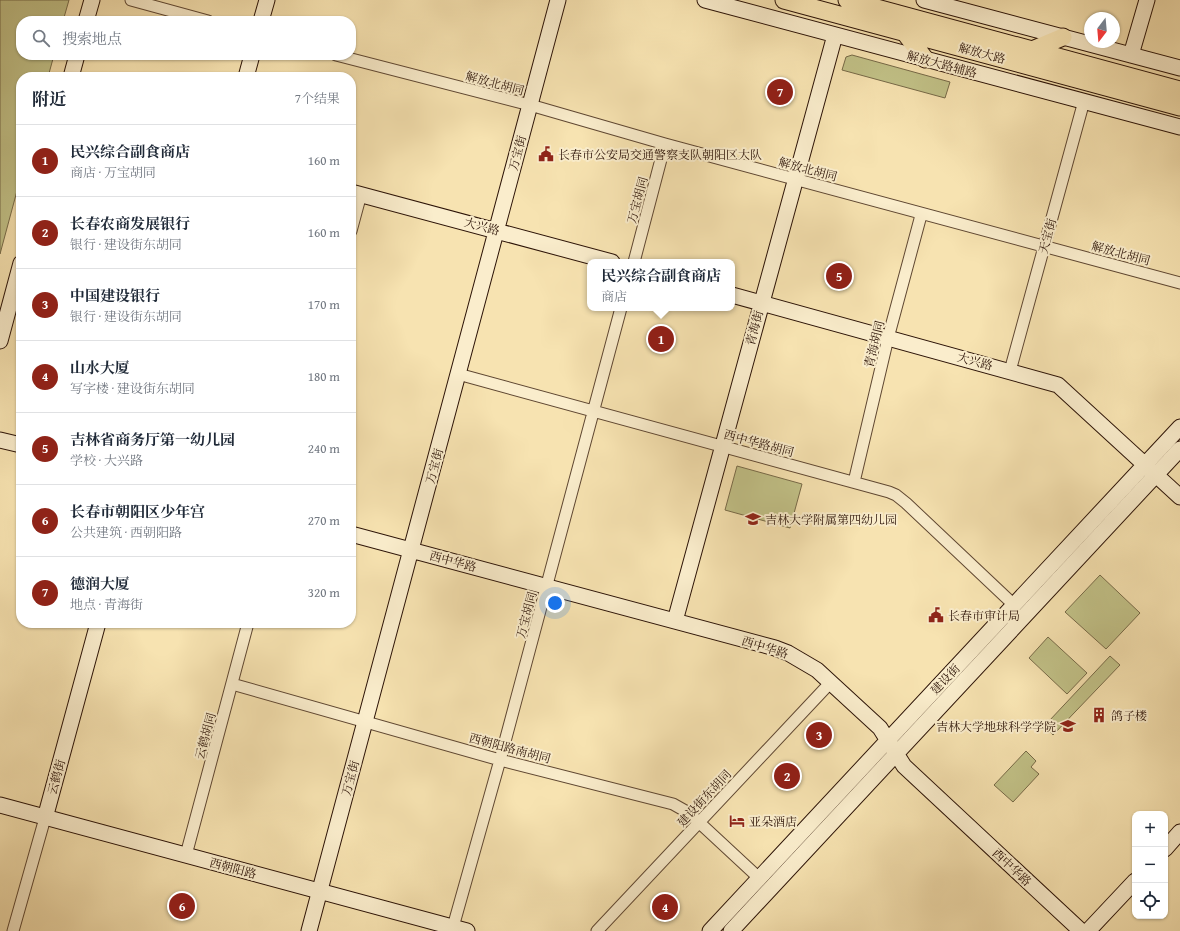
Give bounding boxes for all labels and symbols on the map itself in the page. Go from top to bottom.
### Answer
north arrow [1084,12,1120,48]
street label: 解放大路 [957,39,1007,67]
street label: 解放大路辅路 [905,46,979,82]
street label: 解放北胡同 [464,67,526,99]
pin: 7 [767,77,793,107]
street label: 万宝街 [504,132,530,173]
public building icon: 长春市公安局交通警察支队朝阳区大队 [537,145,555,163]
place label: 长春市公安局交通警察支队朝阳区大队 [558,146,762,163]
street label: 解放北胡同 [777,153,839,185]
street label: 万宝胡同 [623,175,651,225]
street label: 大兴路 [462,213,502,239]
street label: 天宝街 [1034,215,1060,256]
street label: 解放北胡同 [1090,237,1152,269]
pin: 5 [826,261,852,291]
street label: 青海街 [741,307,767,348]
street label: 青海胡同 [860,319,888,369]
pin: 1 [648,324,674,354]
street label: 大兴路 [955,348,995,374]
street label: 西中华路胡同 [722,425,796,461]
street label: 万宝街 [421,445,447,486]
school or university icon: 吉林大学附属第四幼儿园 [744,510,762,528]
place label: 吉林大学附属第四幼儿园 [765,511,897,528]
street label: 西中华路 [428,547,478,575]
street label: 万宝胡同 [512,590,540,640]
your location [545,593,565,613]
public building icon: 长春市审计局 [927,606,945,624]
place label: 长春市审计局 [948,607,1020,624]
street label: 西中华路 [740,632,790,662]
street label: 建设街 [927,659,964,698]
building icon: 鸽子楼 [1090,706,1108,724]
place label: 鸽子楼 [1111,707,1147,724]
street label: 云鹤胡同 [191,711,219,761]
school or university icon: 吉林大学地球科学学院 [1059,717,1077,735]
place label: 吉林大学地球科学学院 [936,718,1056,735]
pin: 3 [806,720,832,750]
street label: 西朝阳路南胡同 [467,729,553,767]
street label: 云鹤街 [43,756,69,797]
street label: 万宝街 [337,757,363,798]
pin: 2 [774,761,800,791]
street label: 建设街东胡同 [673,766,735,830]
hotel icon: 亚朵酒店 [728,812,746,830]
place label: 亚朵酒店 [749,813,797,830]
street label: 西中华路 [989,844,1035,890]
street label: 西朝阳路 [208,854,258,882]
pin: 6 [169,891,195,921]
pin: 4 [652,892,678,922]

